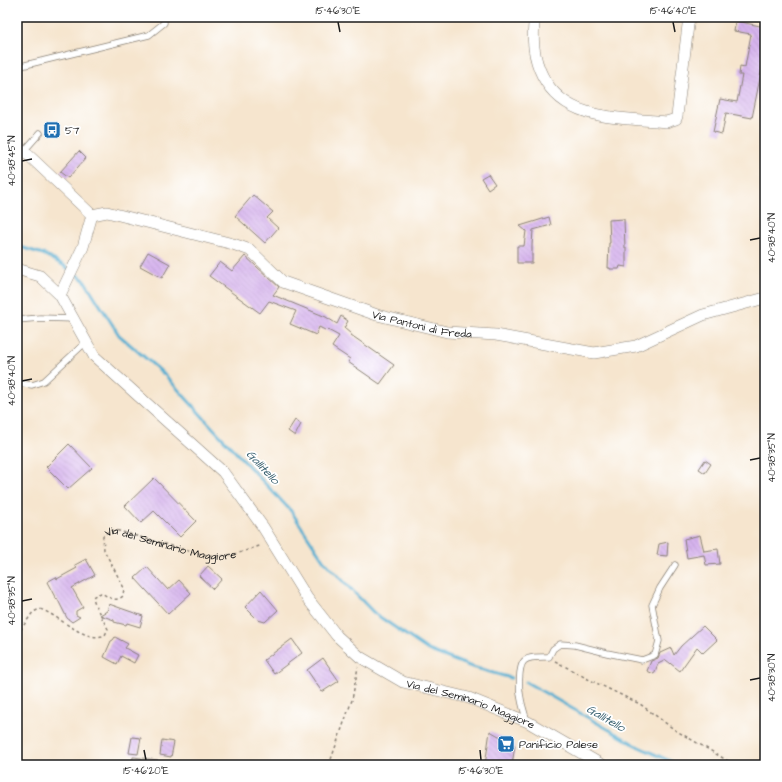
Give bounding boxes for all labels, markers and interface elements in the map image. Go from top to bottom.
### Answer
text: 15°46'30"E [316,4,361,18]
text: 15°46'40"E [650,4,696,18]
bus stop icon: 57 [42,120,62,140]
place label: 57 [65,123,80,138]
text: 40°38'45"N [5,135,19,187]
text: 40°38'40"N [765,213,779,263]
street label: Via Pantoni di Freda [370,307,473,342]
text: 40°38'40"N [5,356,19,406]
text: 40°38'35"N [765,433,779,483]
water label: Gallitello [242,446,284,489]
street label: Via del Seminario Maggiore [102,523,237,565]
text: 40°38'35"N [5,576,19,626]
text: 40°38'30"N [765,654,779,702]
street label: Via del Seminario Maggiore [405,676,538,733]
water label: Gallitello [583,701,629,737]
supermarket icon: Panificio Palese [496,734,516,754]
place label: Panificio Palese [519,737,598,752]
text: 15°46'20"E [123,764,169,778]
text: 15°46'30"E [459,764,504,778]

